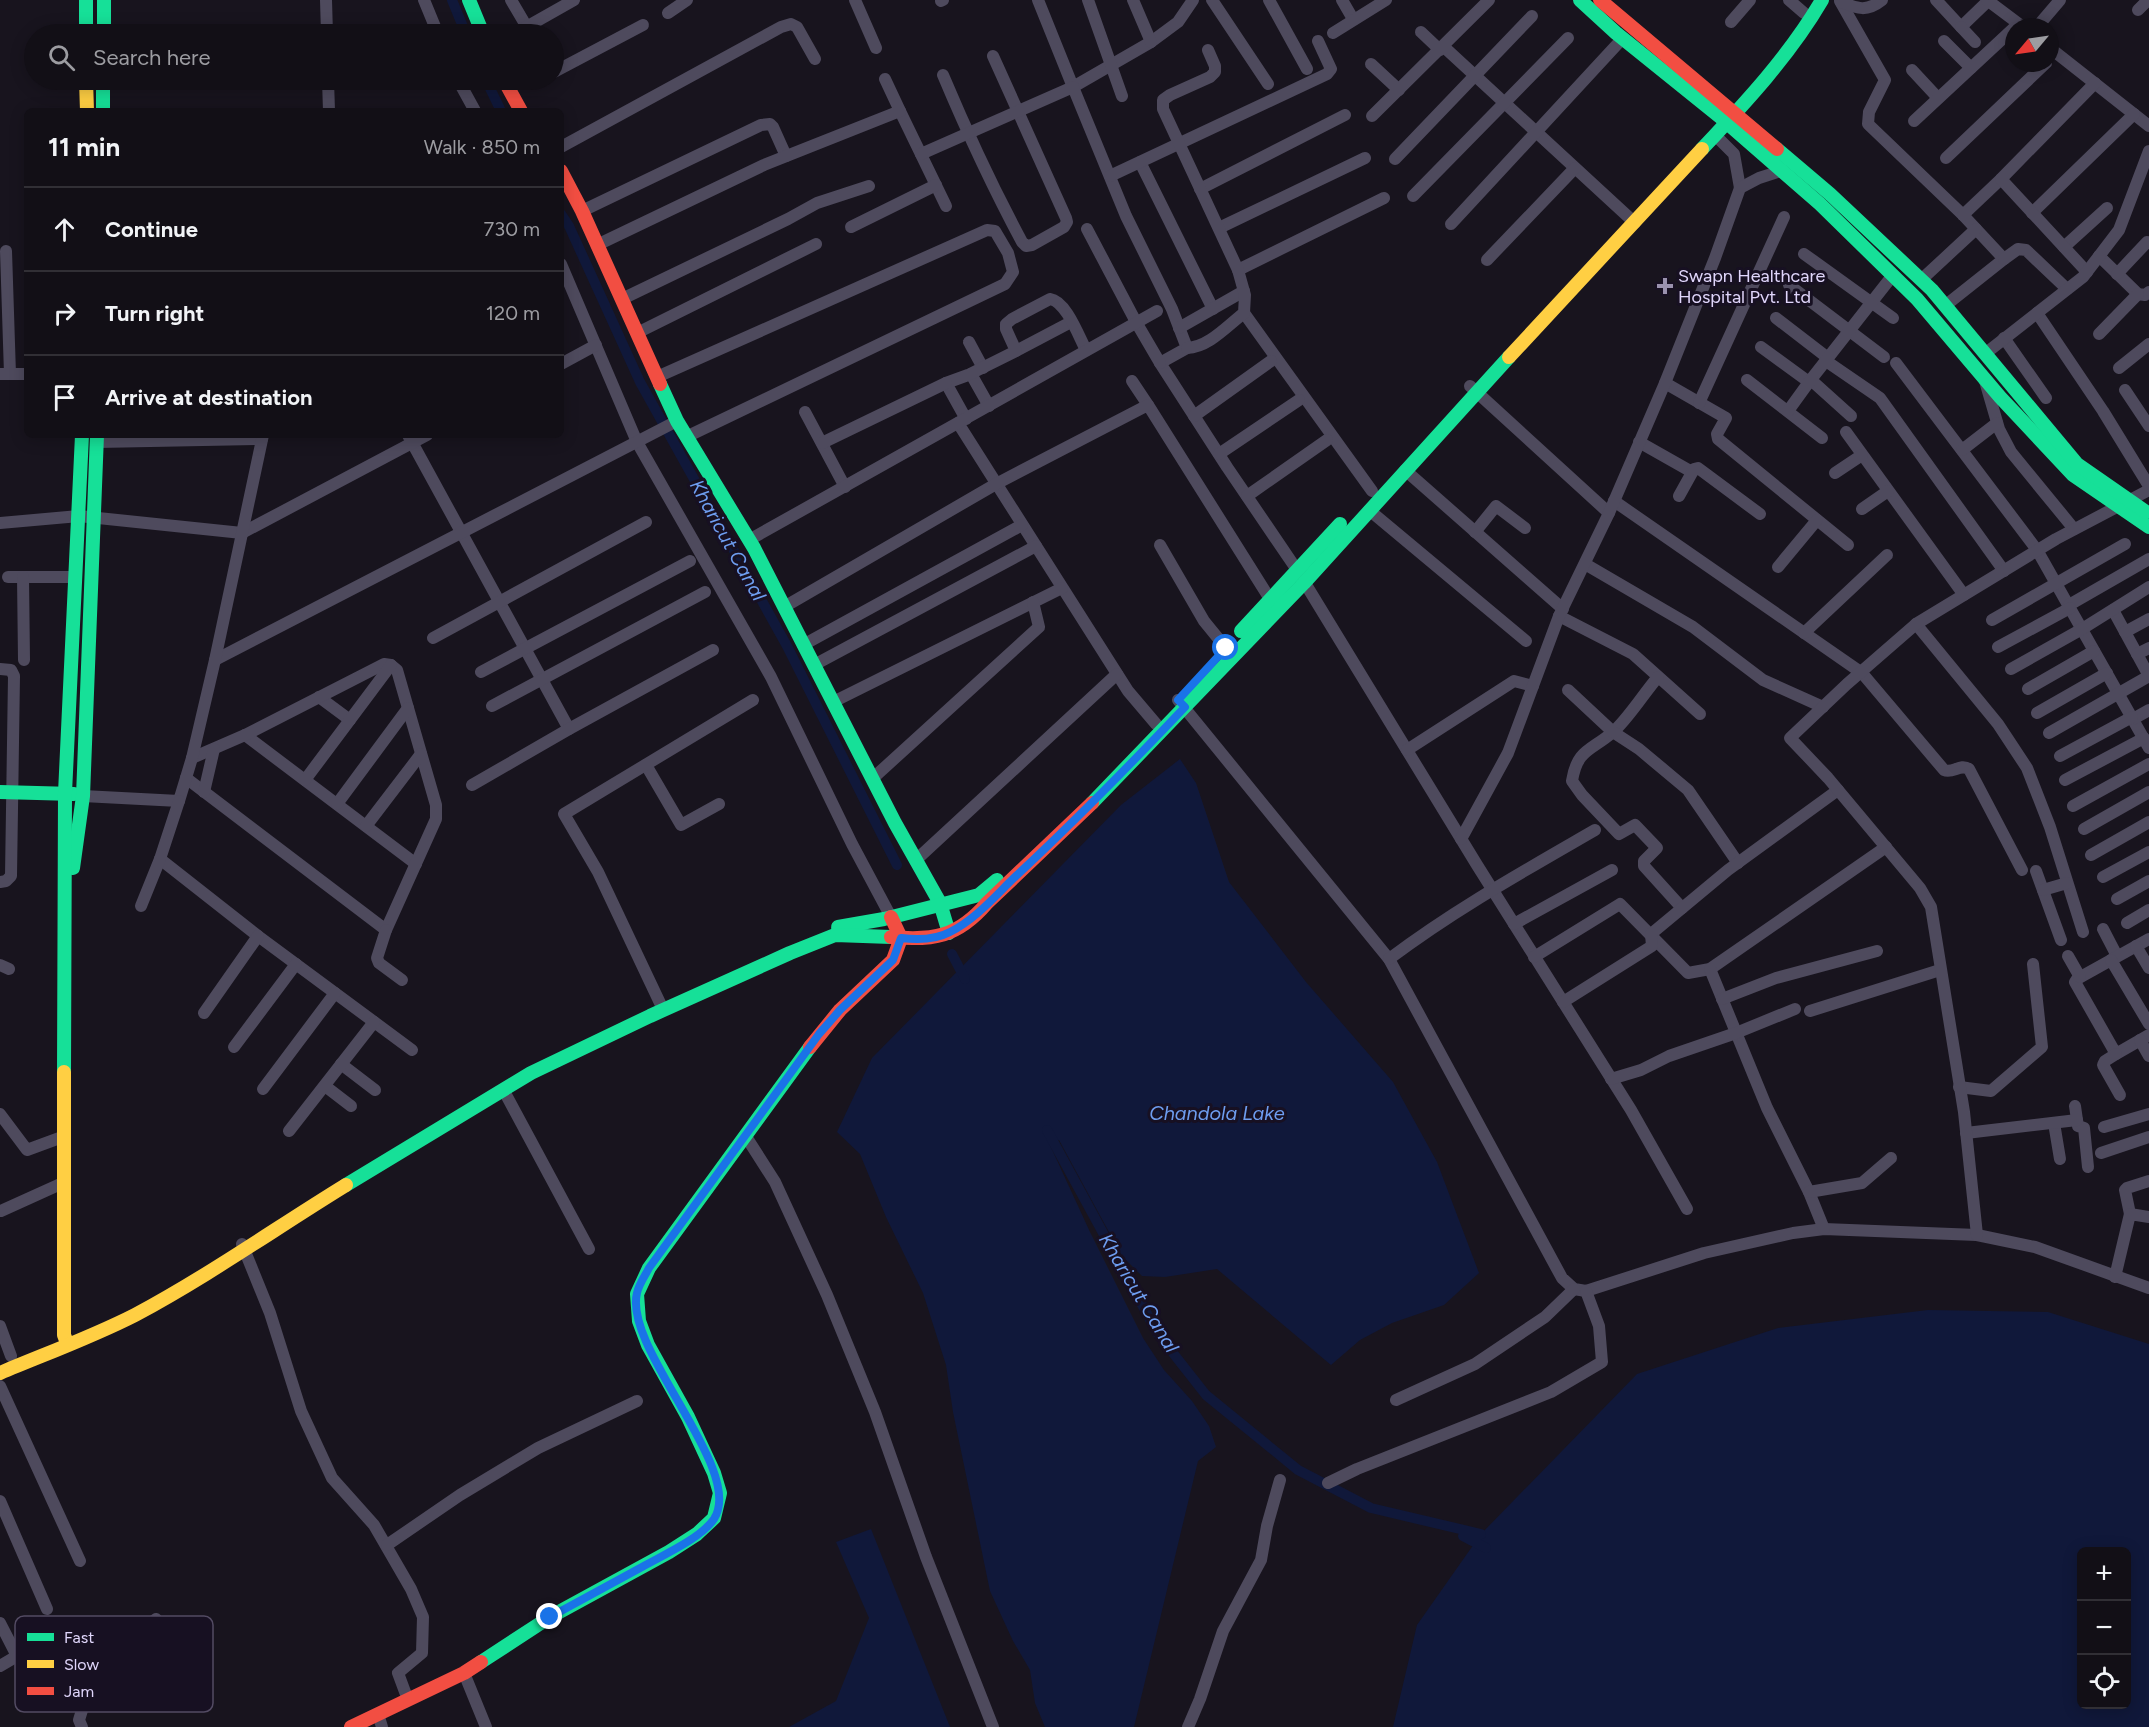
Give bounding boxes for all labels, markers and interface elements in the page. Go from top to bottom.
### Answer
north arrow [2005,18,2059,72]
search box [24,24,564,90]
icon: search [45,41,78,74]
text: Search here [93,44,211,71]
text: 11 min [48,131,120,163]
text: Walk · 850 m [424,135,540,159]
icon: ahead [48,213,81,246]
text: Continue [105,216,198,243]
text: 730 m [484,217,540,241]
place label: Swapn Healthcare Hospital Pvt. Ltd [1678,265,1826,308]
marker: Swapn Healthcare Hospital Pvt. Ltd [1656,277,1674,295]
icon: right [48,297,81,330]
text: Turn right [105,300,204,327]
text: 120 m [486,301,540,325]
icon: arrive [48,381,81,414]
text: Arrive at destination [105,384,313,411]
water label: Kharicut Canal [685,475,771,605]
route start [1212,634,1238,660]
water label: Chandola Lake [1149,1101,1285,1125]
water label: Kharicut Canal [1094,1229,1184,1357]
map controls [2077,1547,2131,1709]
button: + [2077,1547,2131,1601]
button: − [2077,1601,2131,1655]
route end [536,1603,562,1629]
legend [15,1616,213,1712]
text: Fast [64,1628,94,1647]
text: Slow [64,1655,99,1674]
button: locate [2077,1655,2131,1709]
text: Jam [64,1682,94,1701]

